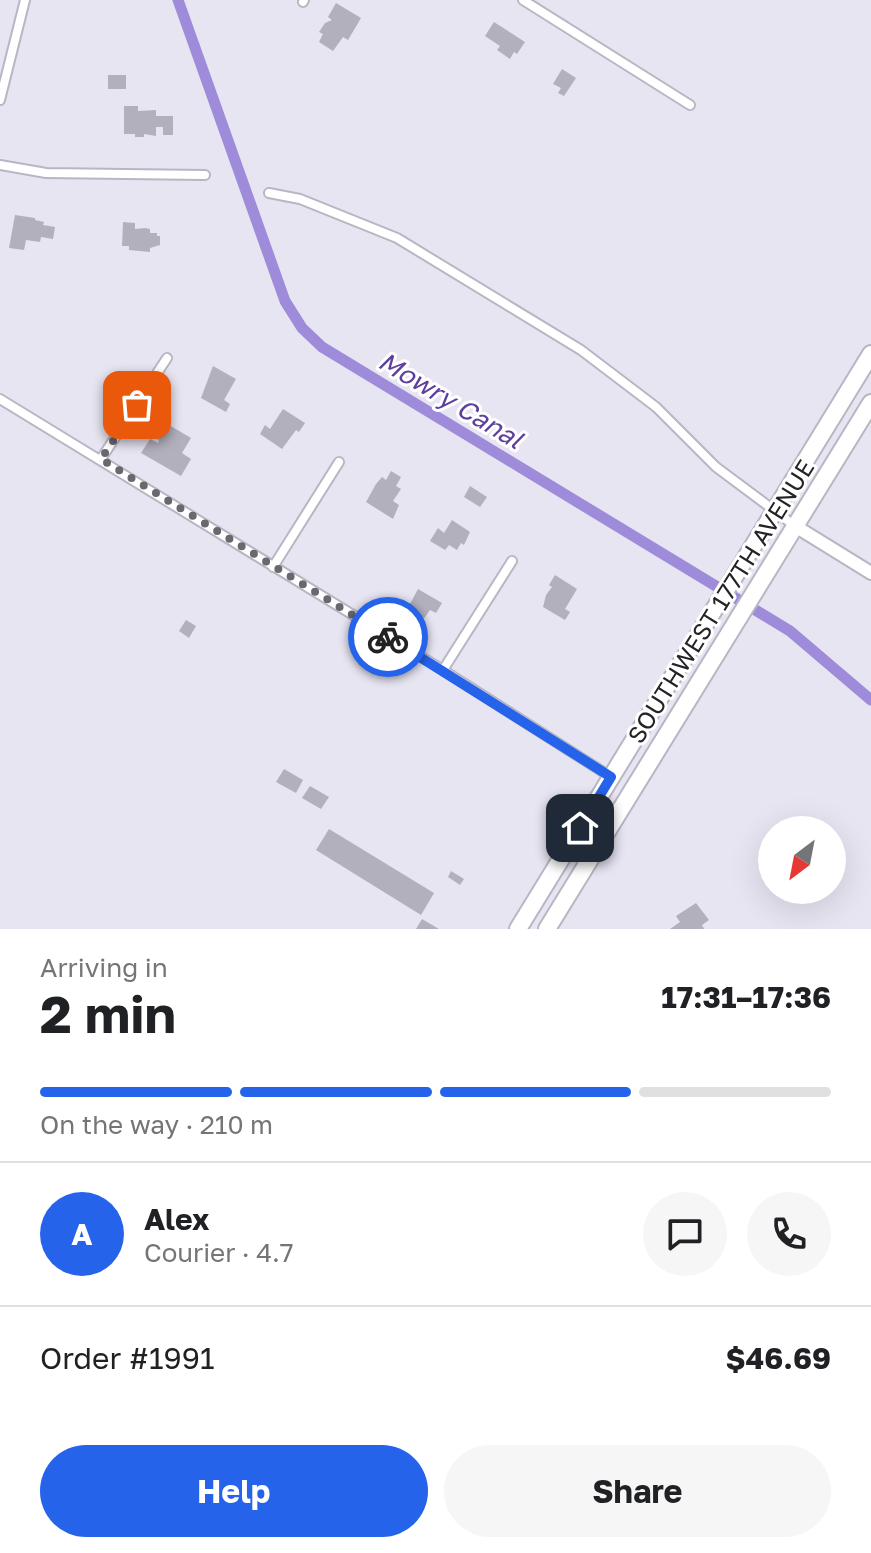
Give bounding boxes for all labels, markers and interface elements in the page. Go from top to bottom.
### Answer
water label: Mowry Canal [374,345,530,456]
pin [103,371,171,439]
icon: bag [115,383,159,427]
street label: SOUTHWEST 177TH AVENUE [621,454,819,748]
courier [348,597,428,677]
icon: bike [366,615,410,659]
pin [546,794,614,862]
icon: home [558,806,602,850]
north arrow [758,816,846,904]
map controls [758,816,846,904]
text: Arriving in [40,952,168,983]
text: 17:31–17:36 [661,979,831,1015]
text: 2 min [40,982,176,1044]
text: On the way · 210 m [40,1109,273,1140]
button: chat [643,1192,727,1276]
button: phone [747,1192,831,1276]
text: Alex [144,1201,209,1237]
text: A [71,1216,93,1252]
text: Courier · 4.7 [144,1237,294,1268]
text: Order #1991 [40,1340,214,1376]
text: $46.69 [725,1340,831,1376]
button: Help [40,1445,428,1537]
button: Share [444,1445,831,1537]

